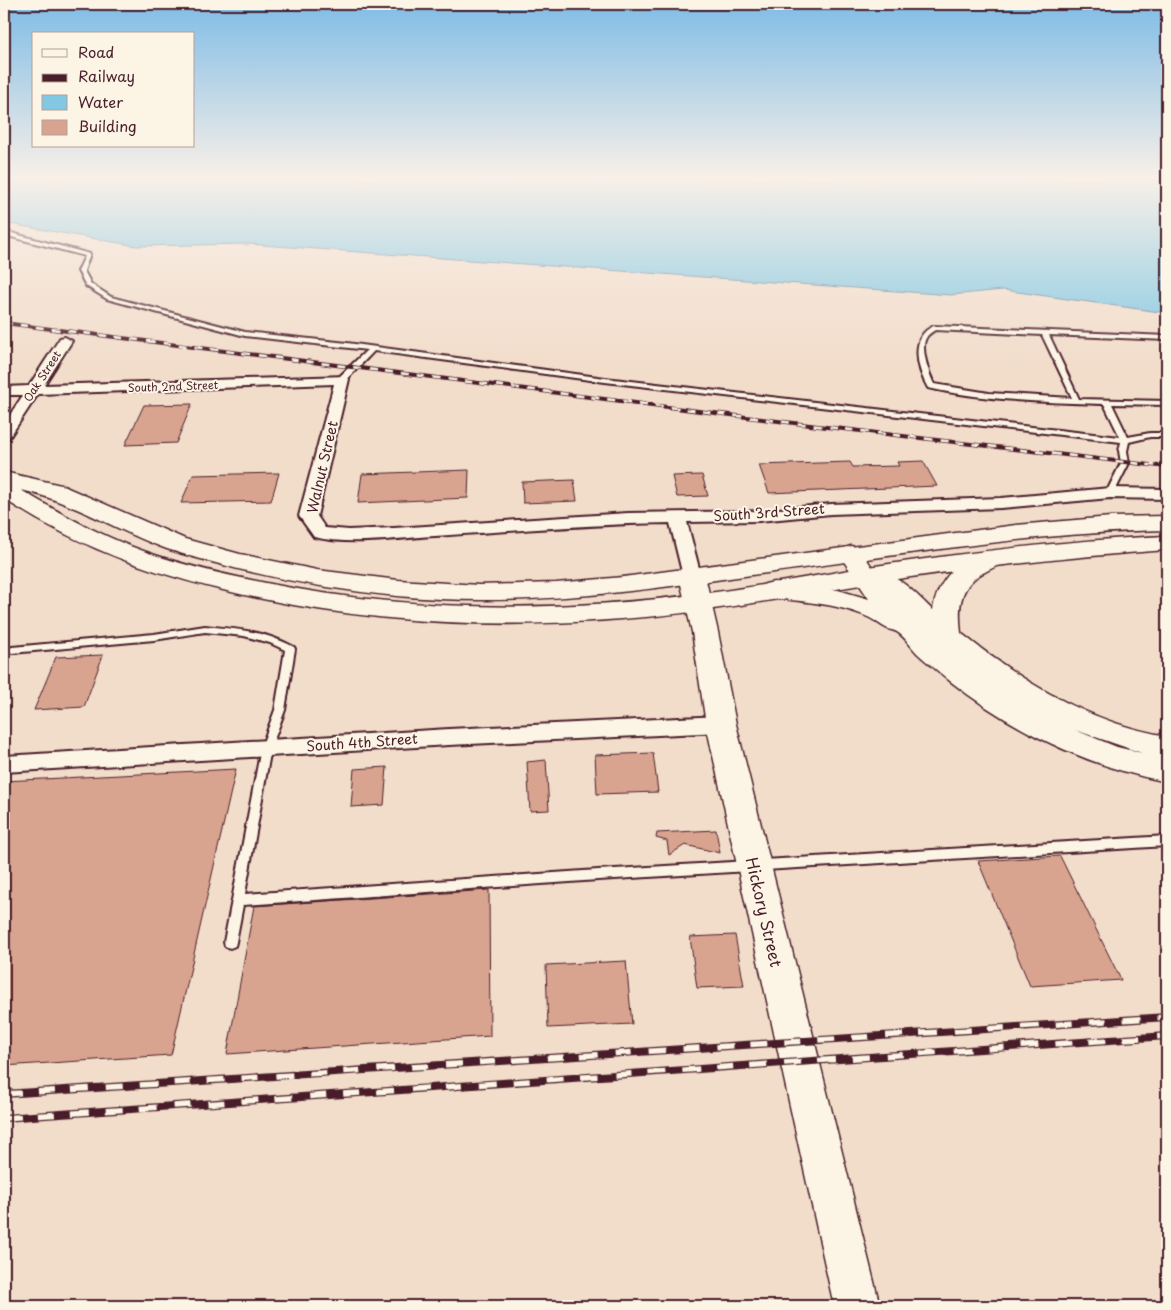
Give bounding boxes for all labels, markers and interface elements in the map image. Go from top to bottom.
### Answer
legend [32,32,195,148]
text: Road [78,40,114,63]
text: Railway [78,64,135,87]
text: Water [78,90,123,113]
text: Building [78,114,137,137]
street label: Oak Street [19,347,65,405]
street label: South 2nd Street [127,376,219,396]
street label: Walnut Street [301,418,343,515]
street label: South 3rd Street [713,498,826,526]
street label: South 4th Street [306,728,419,756]
street label: Hickory Street [741,855,789,970]

